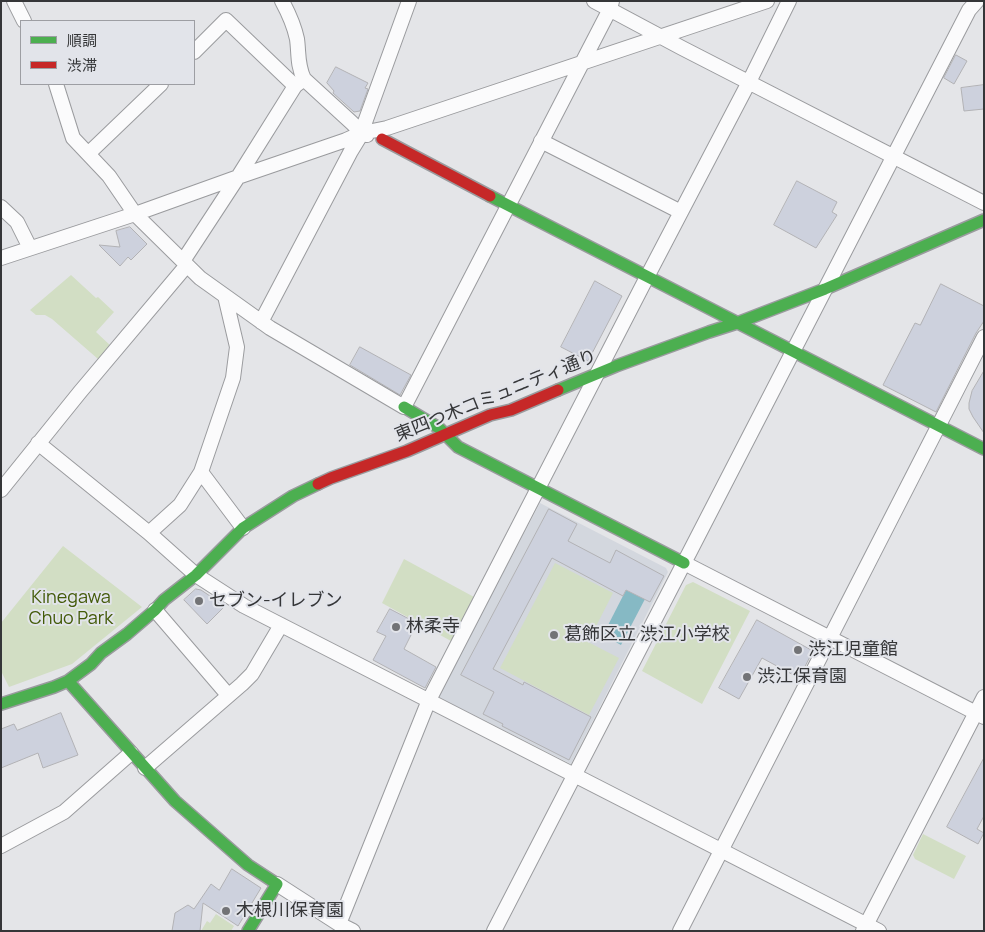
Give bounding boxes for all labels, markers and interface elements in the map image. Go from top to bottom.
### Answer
legend [20,20,195,85]
text: 順調 [67,30,97,51]
text: 渋滞 [67,55,97,76]
street label: 東四つ木コミュニティ通り [392,346,600,446]
park label: Kinegawa Chuo Park [29,587,113,630]
place label: セブン-イレブン [209,590,343,612]
marker: セブン-イレブン [193,595,205,607]
place label: 林柔寺 [406,616,460,638]
marker: 林柔寺 [390,621,402,633]
place label: 葛飾区立 渋江小学校 [564,624,730,646]
marker: 葛飾区立 渋江小学校 [548,629,560,641]
place label: 渋江児童館 [808,639,898,661]
marker: 渋江児童館 [792,644,804,656]
place label: 渋江保育園 [757,666,847,688]
marker: 渋江保育園 [741,671,753,683]
place label: 木根川保育園 [236,900,344,922]
marker: 木根川保育園 [220,905,232,917]

